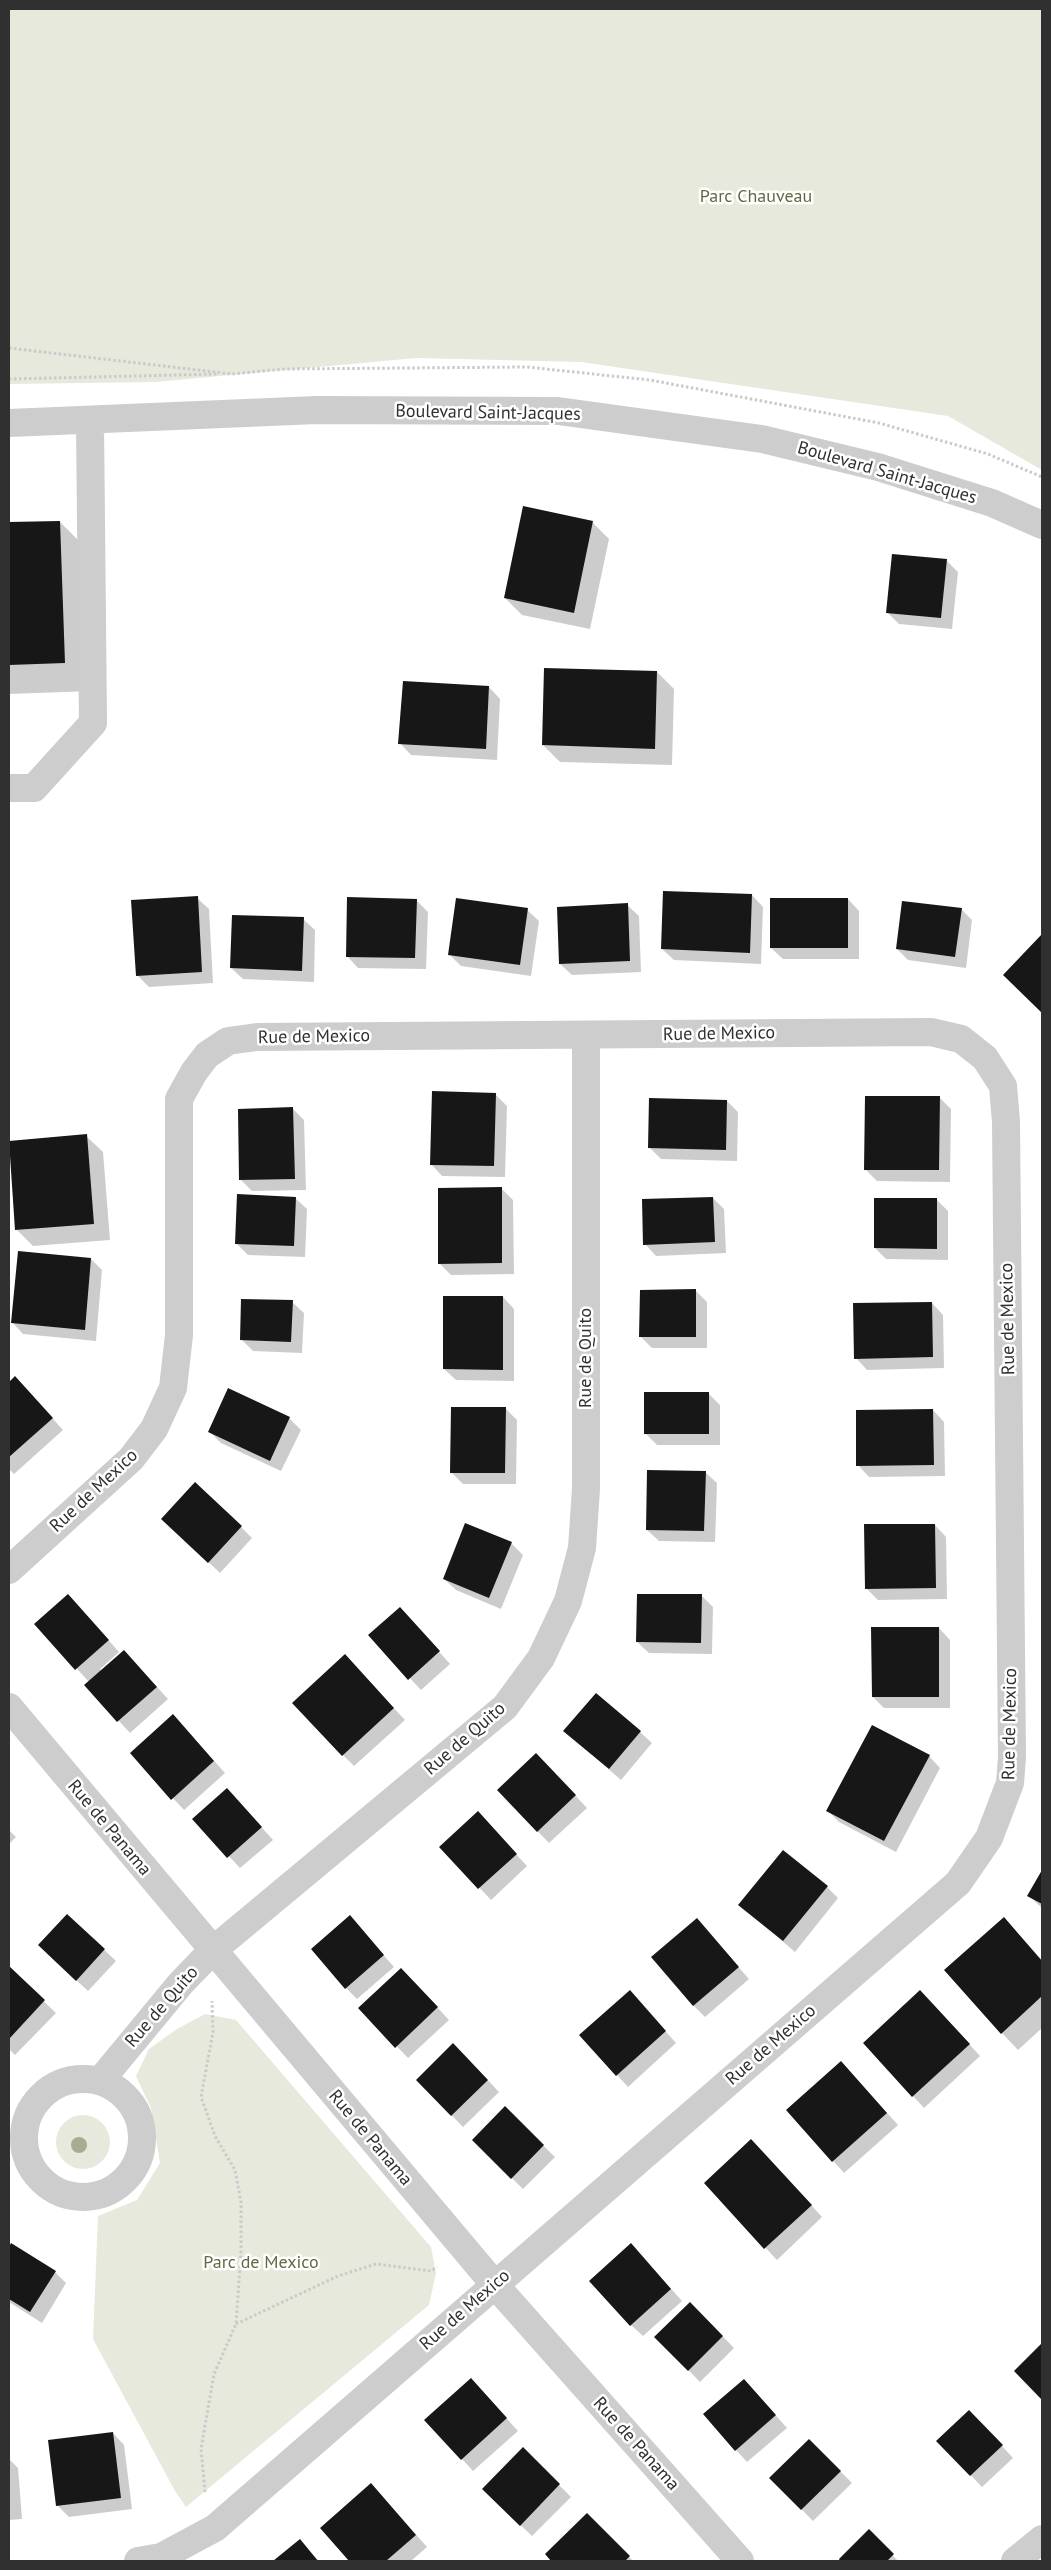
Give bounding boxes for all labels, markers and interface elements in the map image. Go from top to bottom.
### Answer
park label: Parc Chauveau [700,186,812,208]
street label: Boulevard Saint-Jacques [395,401,581,425]
street label: Boulevard Saint-Jacques [795,437,979,509]
street label: Rue de Mexico [663,1022,775,1046]
street label: Rue de Mexico [258,1025,370,1049]
street label: Rue de Mexico [996,1263,1020,1375]
street label: Rue de Quito [575,1308,597,1408]
street label: Rue de Mexico [46,1445,142,1537]
street label: Rue de Mexico [998,1668,1022,1780]
street label: Rue de Quito [420,1698,510,1780]
street label: Rue de Panama [63,1776,155,1880]
street label: Rue de Quito [121,1962,203,2052]
street label: Rue de Mexico [722,2000,820,2090]
street label: Rue de Panama [324,2086,416,2190]
park label: Parc de Mexico [203,2252,319,2274]
street label: Rue de Mexico [416,2265,514,2355]
street label: Rue de Panama [588,2393,684,2495]

